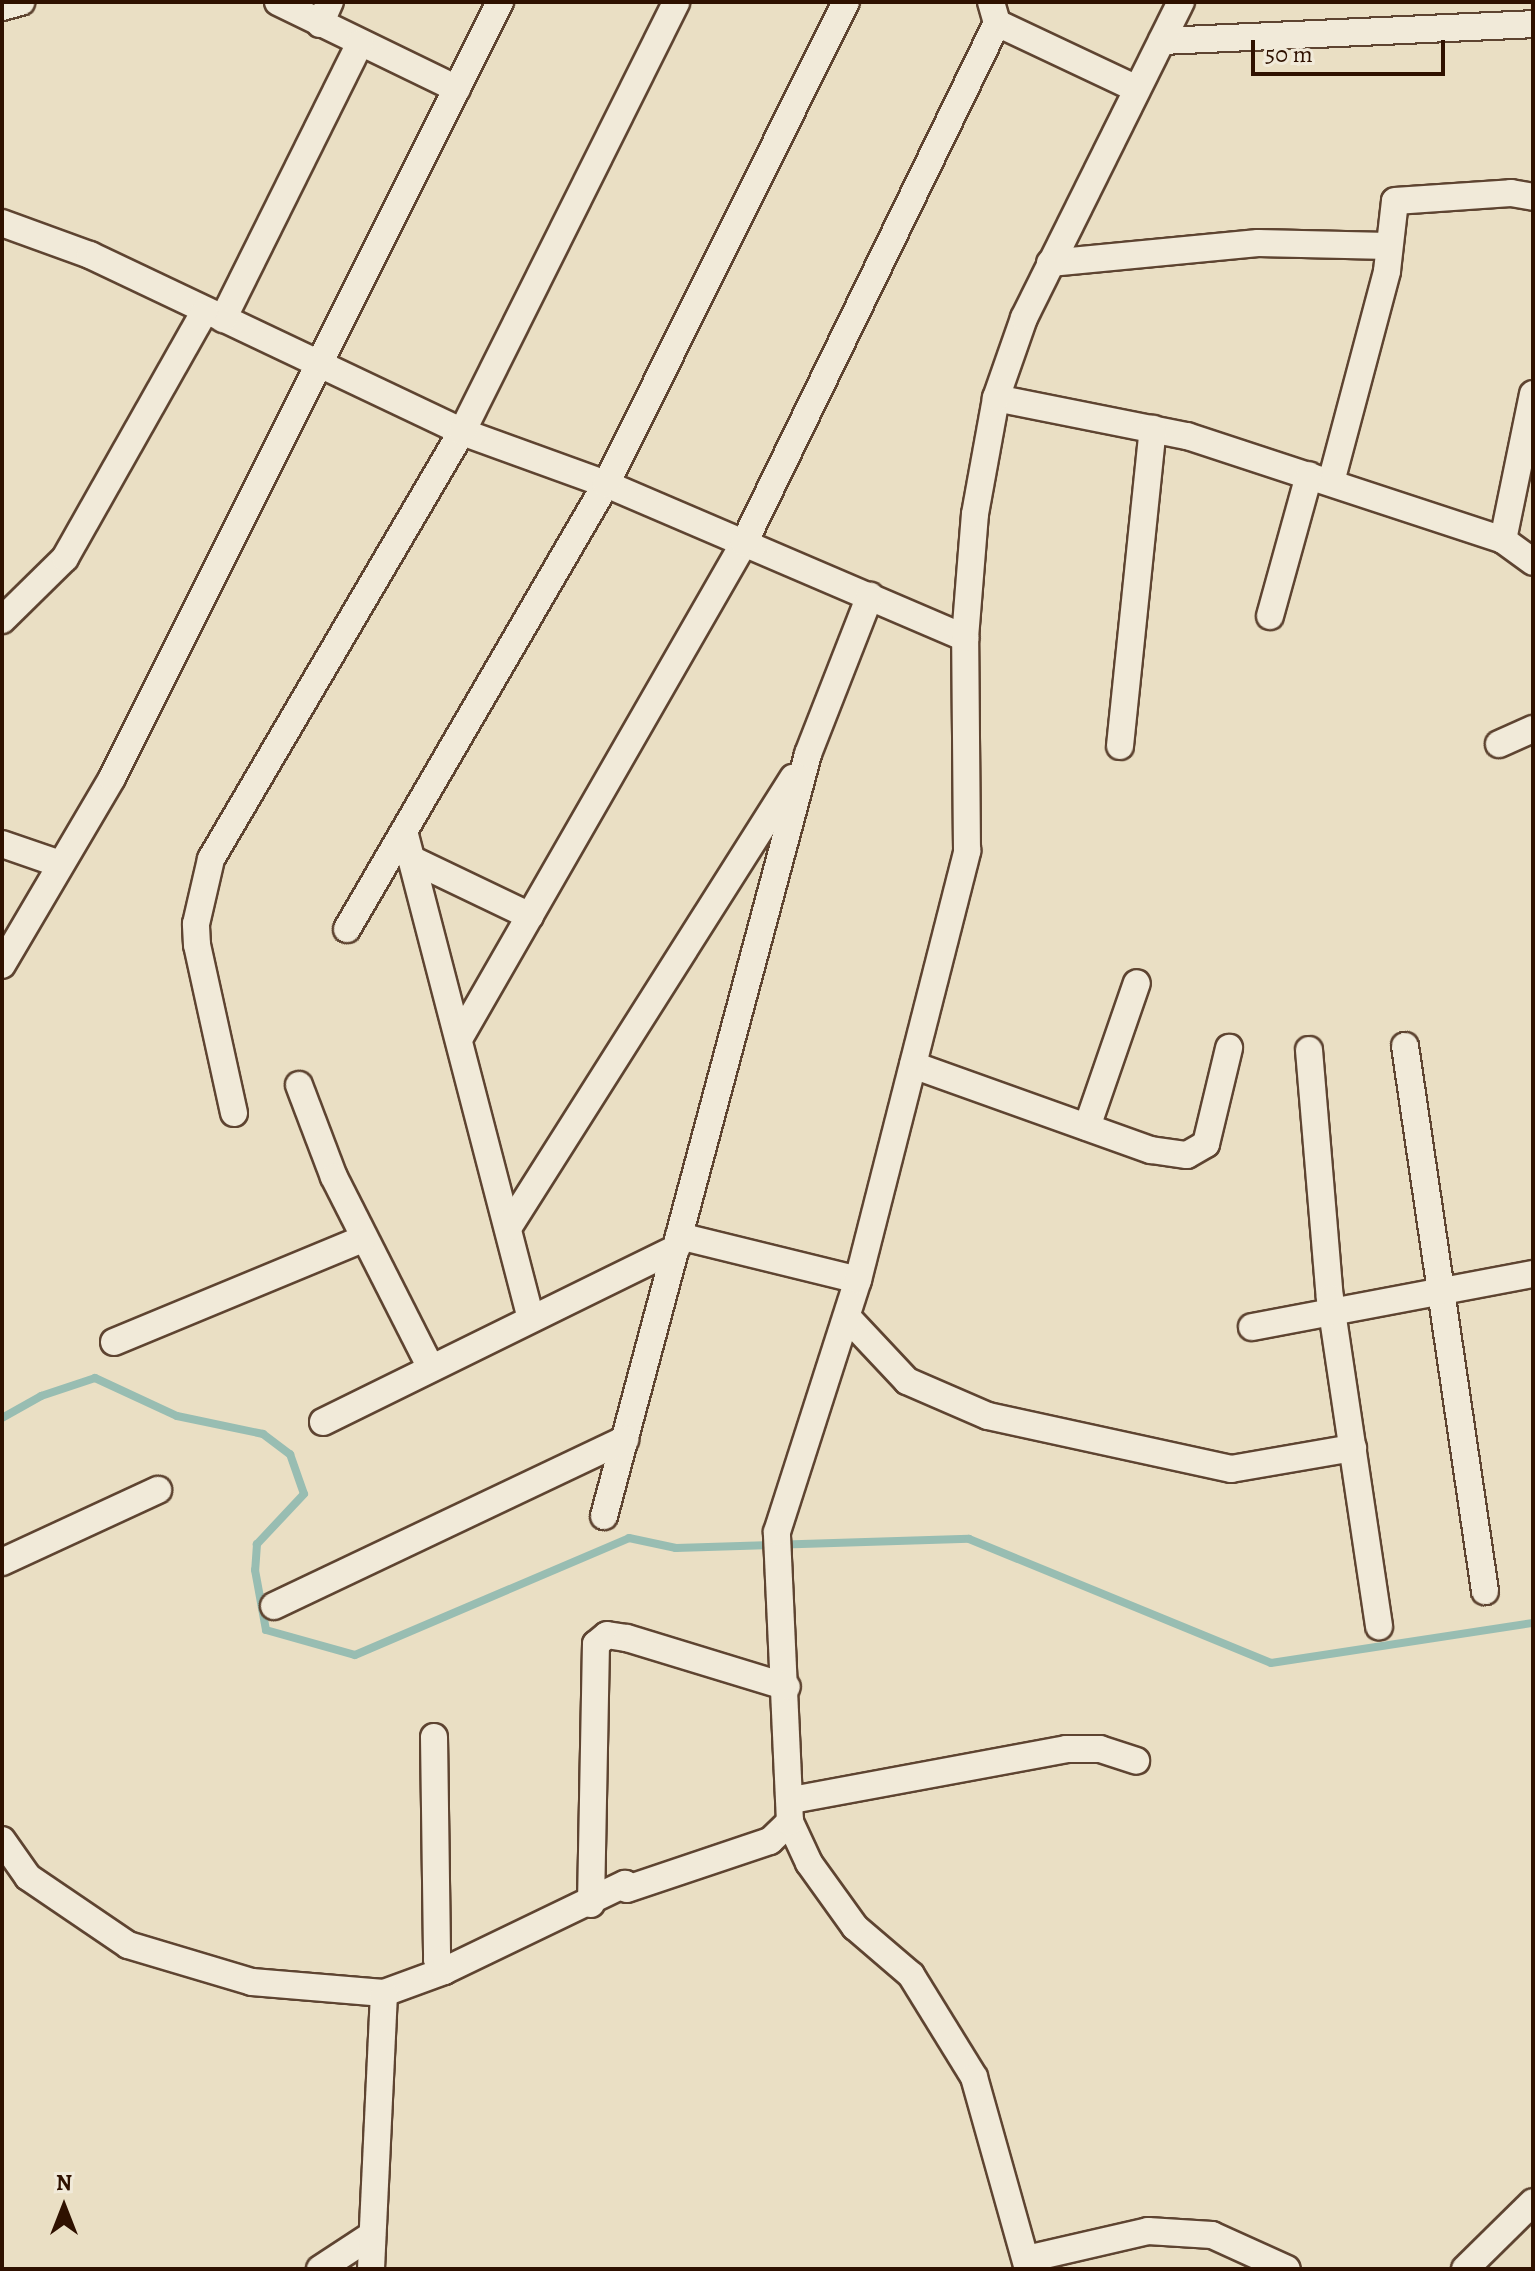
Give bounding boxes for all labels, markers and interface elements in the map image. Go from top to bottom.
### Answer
scale bar [1255,24,1449,74]
text: 50 m [1265,38,1313,70]
north arrow [24,2167,104,2247]
text: N [56,2168,72,2198]

